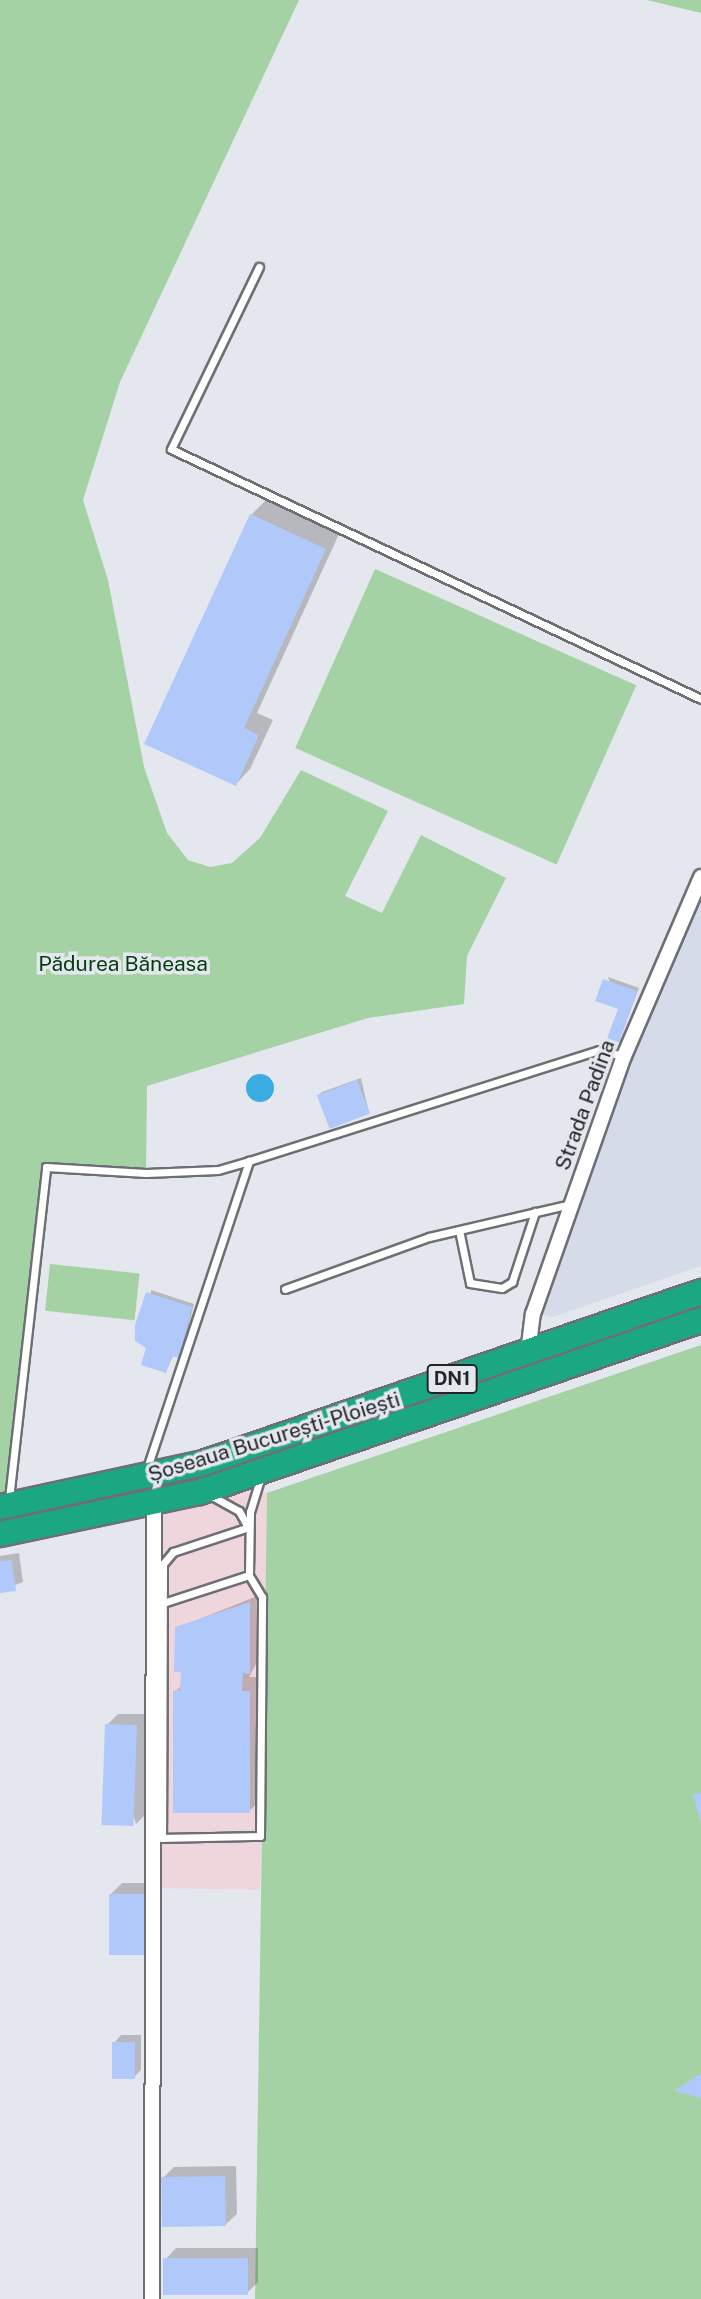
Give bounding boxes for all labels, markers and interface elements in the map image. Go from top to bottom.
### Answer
park label: Pădurea Băneasa [38,951,208,977]
street label: Strada Padina [550,1036,620,1174]
road number: DN1 [426,1364,478,1394]
street label: Șoseaua București-Ploiești [145,1387,403,1487]

